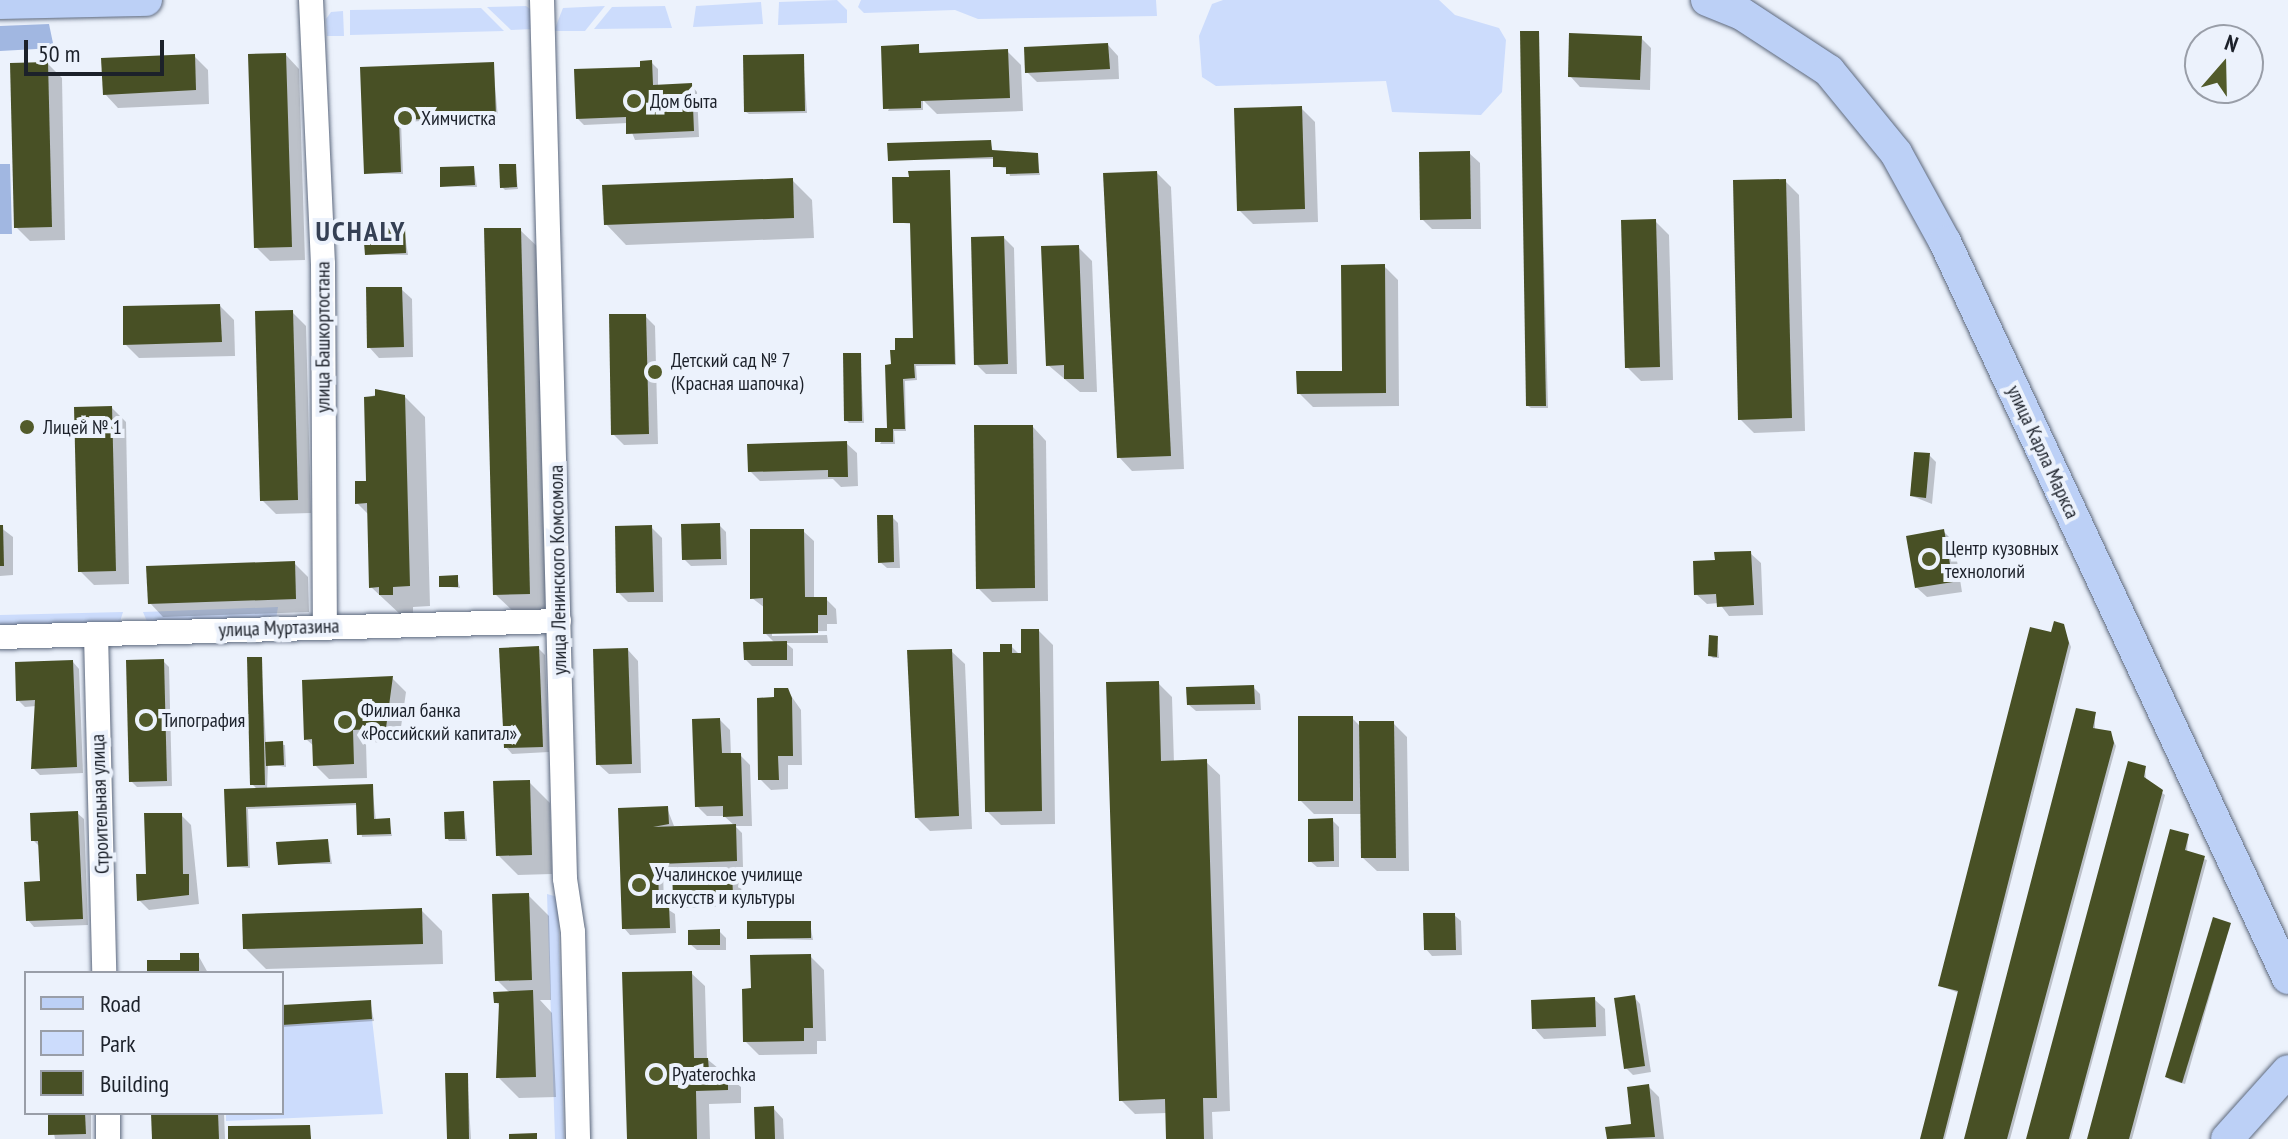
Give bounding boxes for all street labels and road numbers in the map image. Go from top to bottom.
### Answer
street label: улица Башкортостана [311,261,335,413]
street label: улица Карла Маркса [2002,382,2084,522]
street label: улица Ленинского Комсомола [544,465,572,675]
street label: улица Муртазина [218,614,340,642]
street label: Строительная улица [86,734,114,874]

